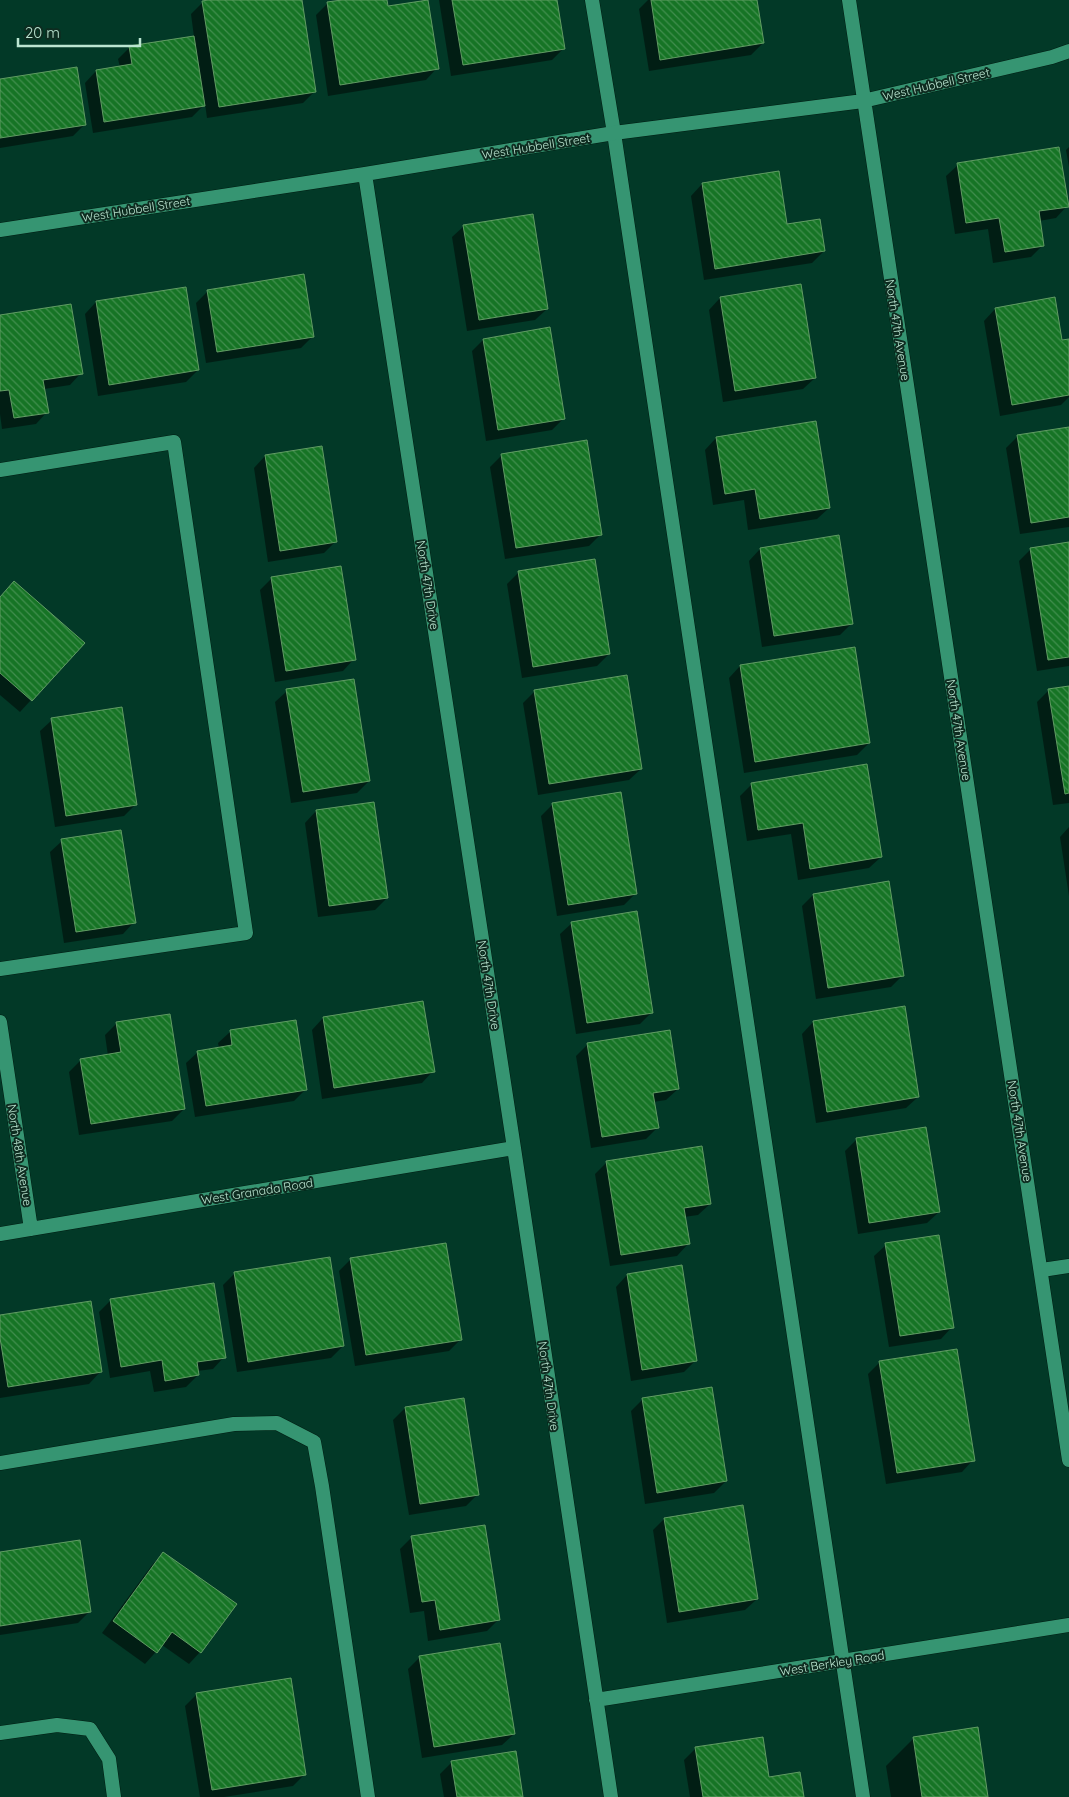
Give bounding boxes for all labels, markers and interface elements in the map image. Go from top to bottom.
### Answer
scale bar [18,15,140,47]
text: 20 m [25,23,60,42]
street label: West Hubbell Street [881,64,991,104]
street label: West Hubbell Street [481,130,591,162]
street label: West Hubbell Street [81,193,191,225]
street label: North 47th Avenue [883,278,913,382]
street label: North 47th Drive [414,539,442,631]
street label: North 47th Avenue [944,678,974,782]
street label: North 47th Drive [475,939,503,1031]
street label: North 47th Avenue [1005,1079,1035,1183]
street label: North 48th Avenue [5,1103,35,1207]
street label: West Granada Road [200,1175,314,1207]
street label: North 47th Drive [535,1340,563,1432]
street label: West Berkley Road [779,1647,885,1679]

